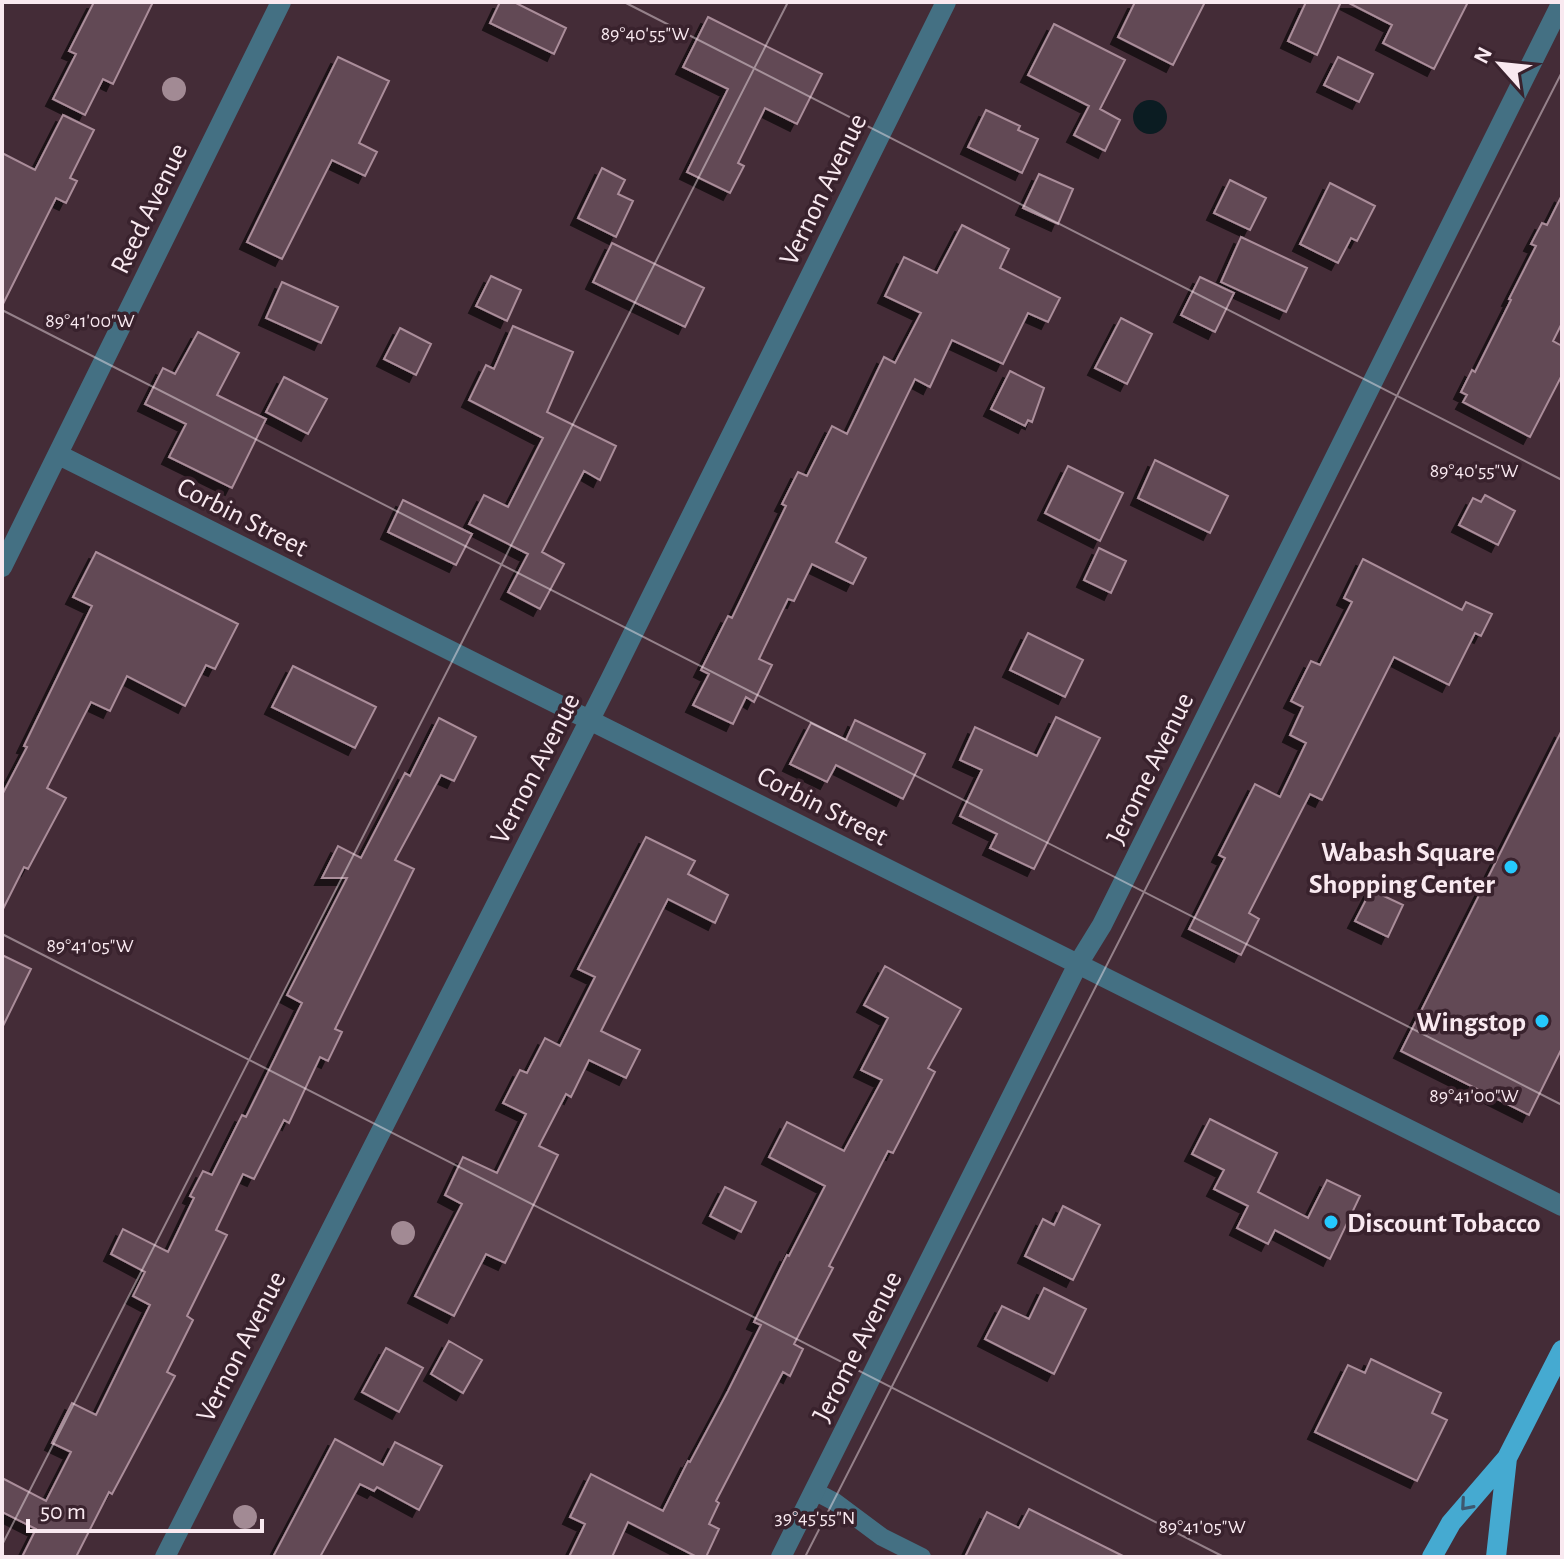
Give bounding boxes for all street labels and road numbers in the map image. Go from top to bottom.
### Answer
street label: Vernon Avenue [775,110,873,270]
street label: Reed Avenue [106,139,193,278]
street label: Corbin Street [172,473,312,563]
street label: Vernon Avenue [486,689,586,849]
street label: Jerome Avenue [1102,689,1200,849]
street label: Corbin Street [752,762,892,852]
street label: Vernon Avenue [192,1267,292,1427]
street label: Jerome Avenue [808,1267,908,1427]

